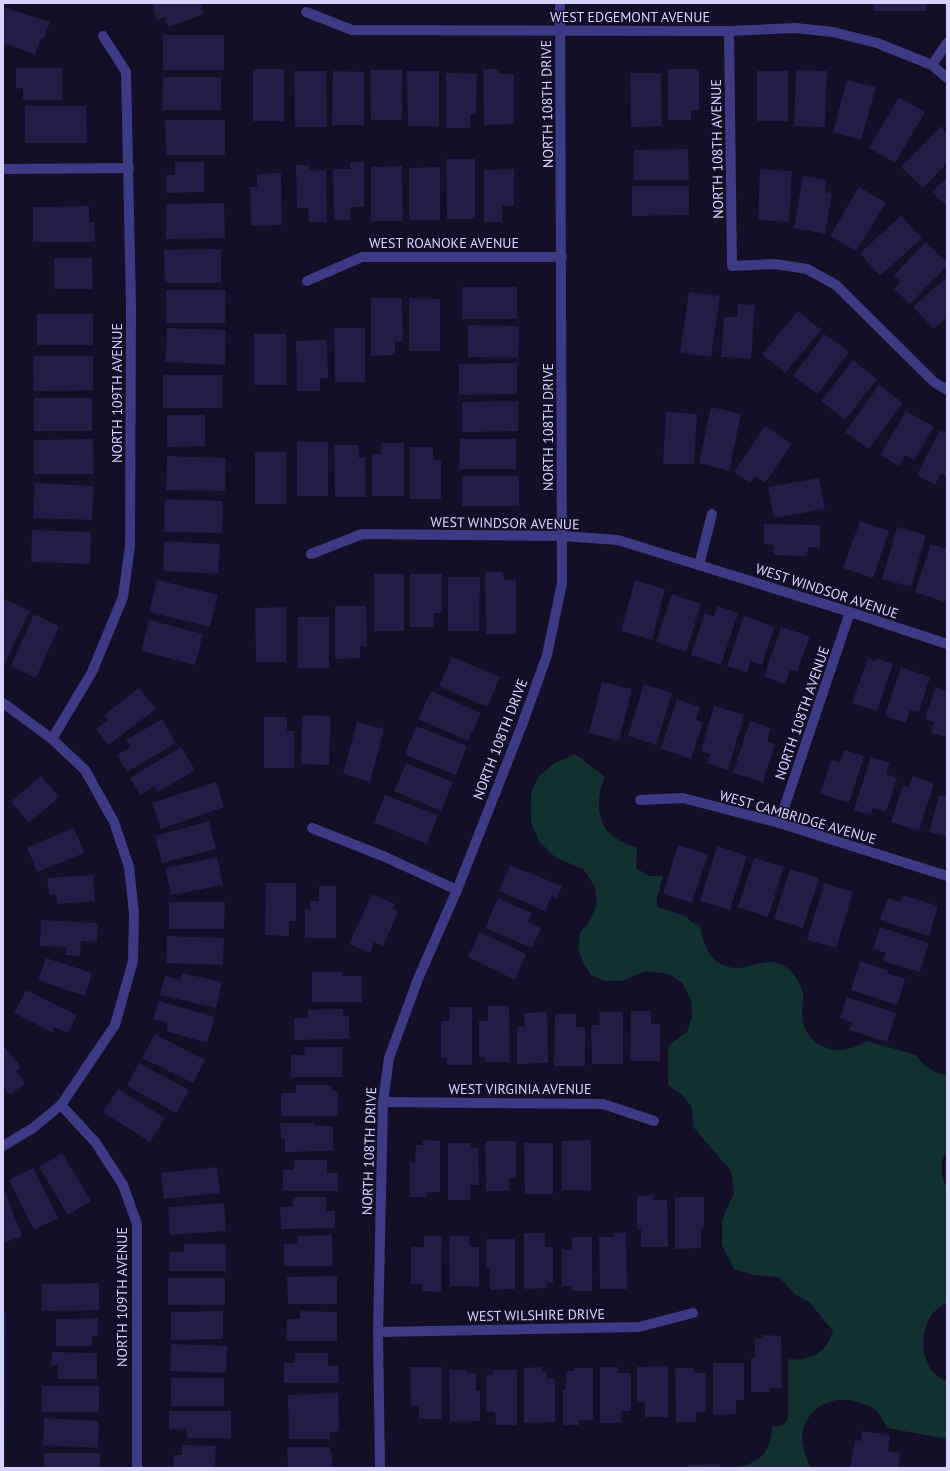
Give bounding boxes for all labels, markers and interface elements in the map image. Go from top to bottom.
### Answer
street label: WEST EDGEMONT AVENUE [550,8,710,26]
street label: NORTH 108TH DRIVE [537,40,557,168]
street label: NORTH 108TH AVENUE [707,79,727,219]
street label: WEST ROANOKE AVENUE [369,234,519,252]
street label: NORTH 109TH AVENUE [108,323,126,463]
street label: NORTH 108TH DRIVE [539,363,557,491]
street label: WEST WINDSOR AVENUE [430,513,580,533]
street label: WEST WINDSOR AVENUE [753,559,901,623]
street label: NORTH 108TH AVENUE [771,644,833,782]
street label: NORTH 108TH DRIVE [469,676,531,802]
street label: WEST CAMBRIDGE AVENUE [717,786,879,848]
street label: WEST VIRGINIA AVENUE [449,1080,591,1098]
street label: NORTH 108TH DRIVE [358,1087,380,1215]
street label: NORTH 109TH AVENUE [113,1227,131,1367]
street label: WEST WILSHIRE DRIVE [467,1305,605,1325]

